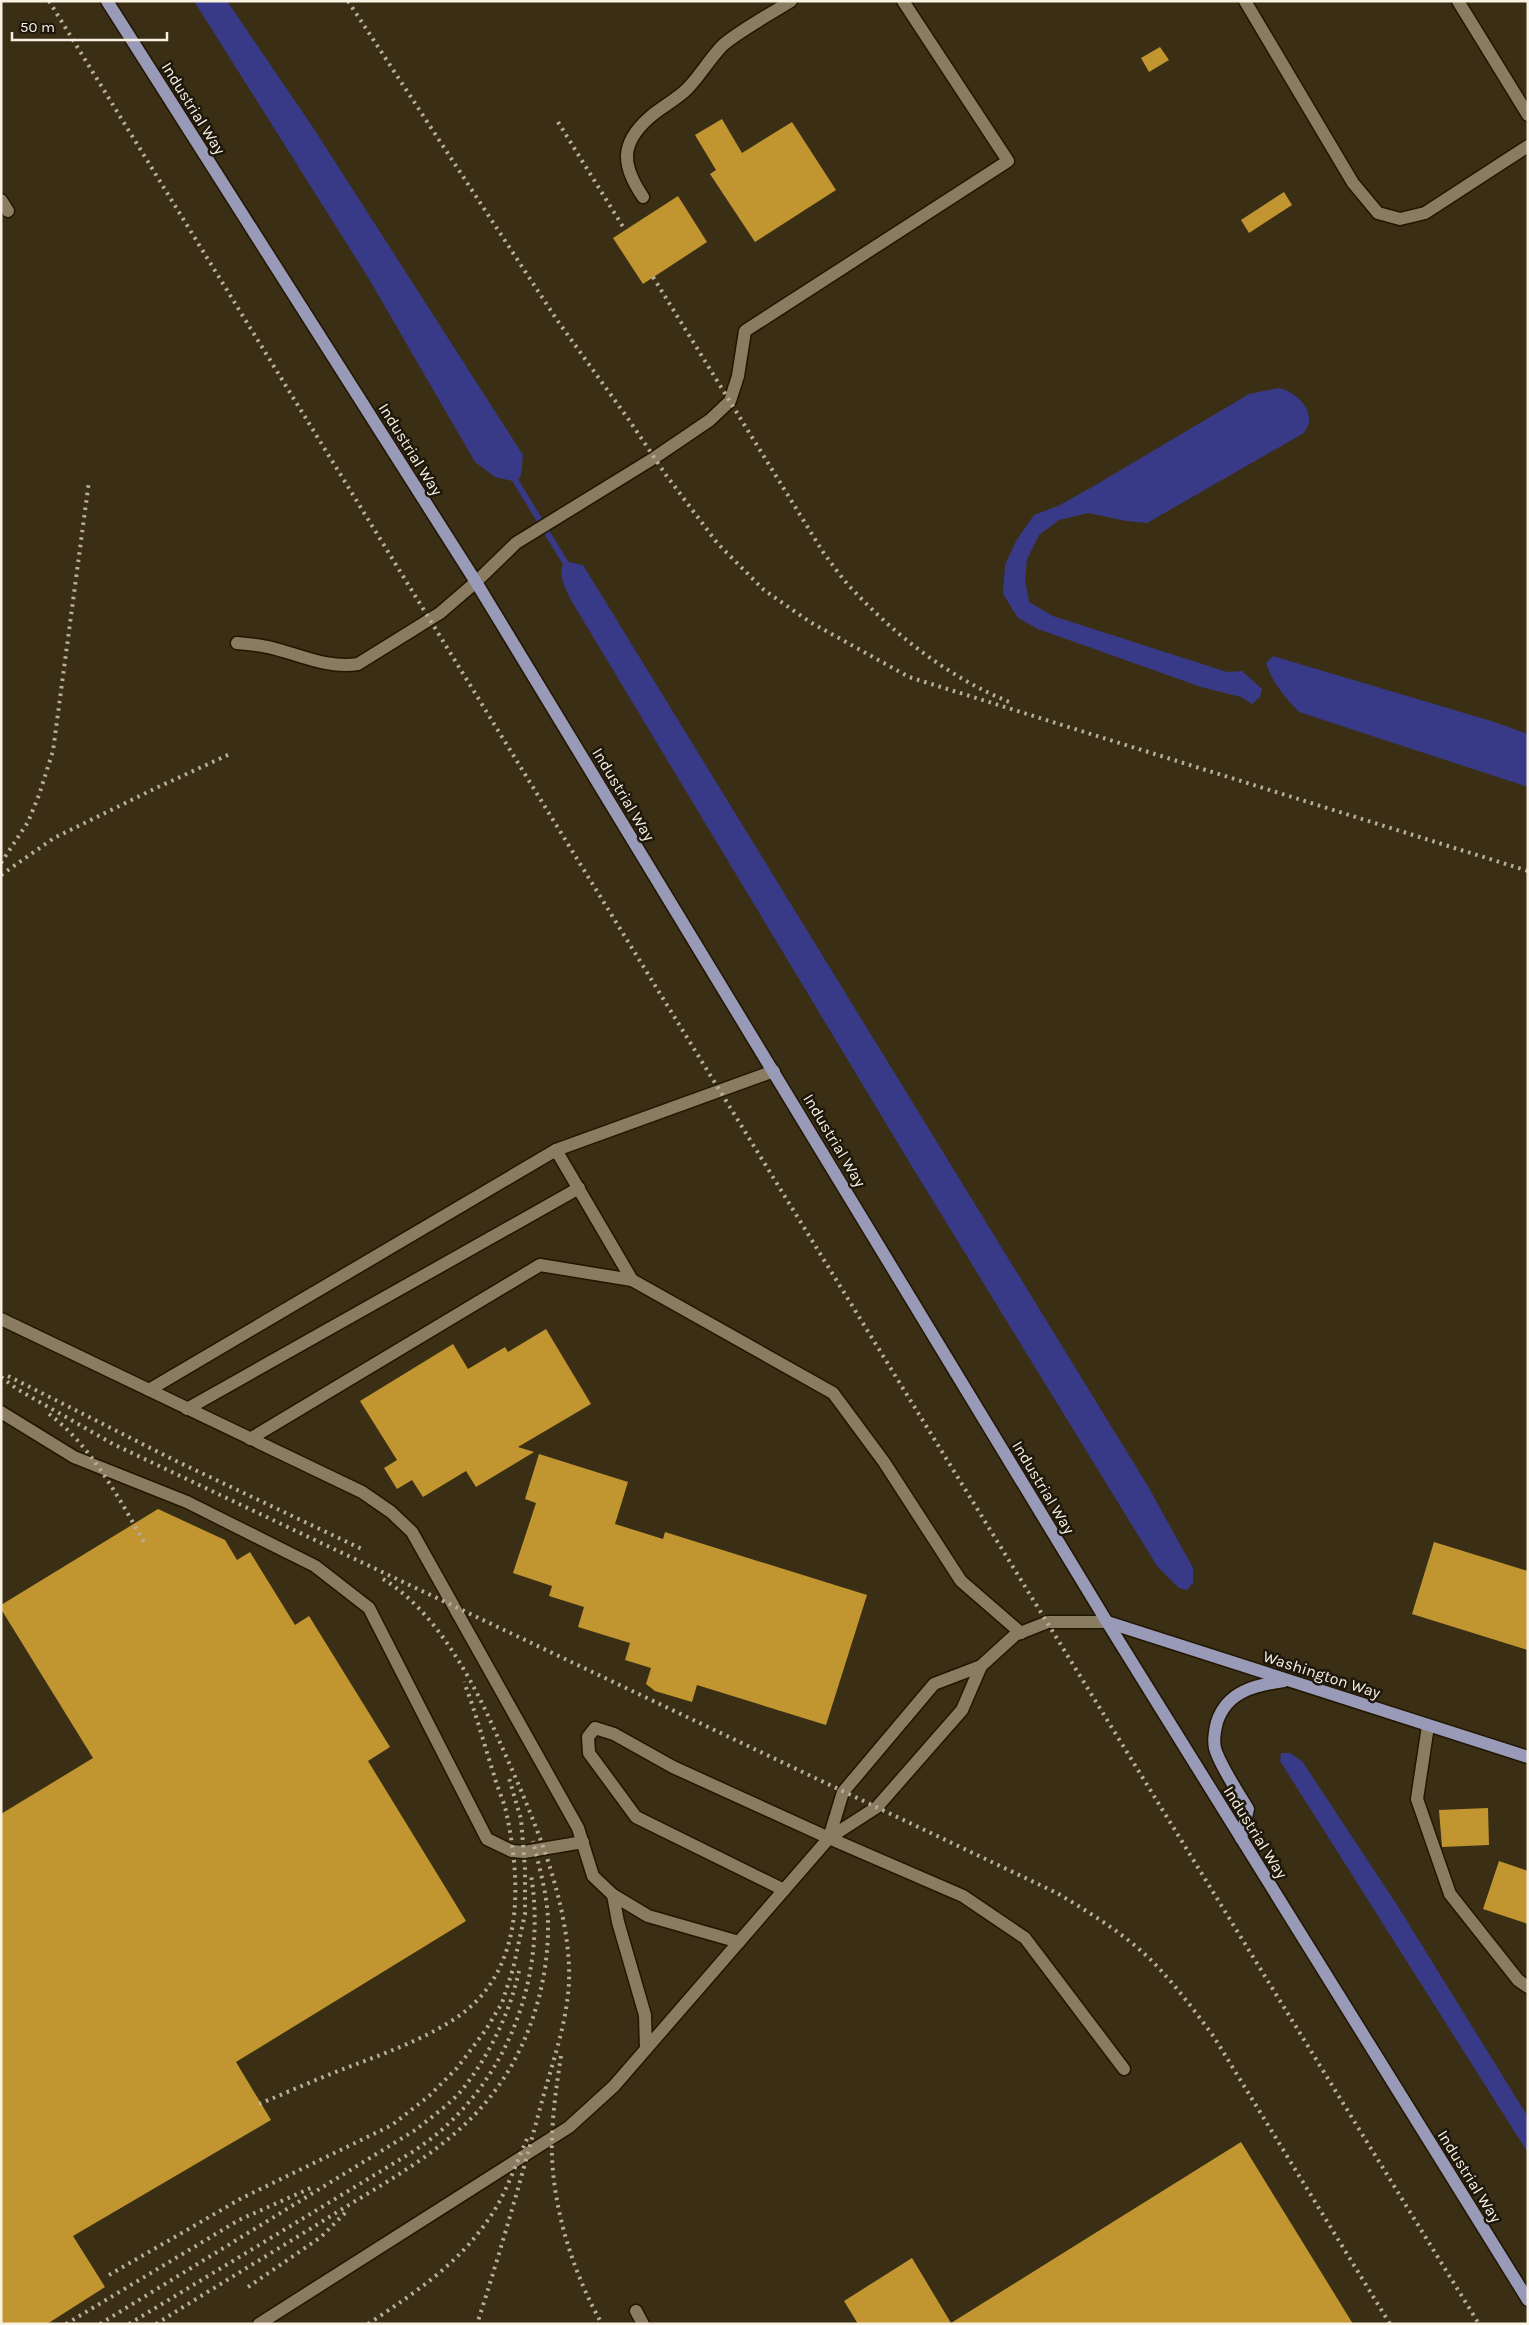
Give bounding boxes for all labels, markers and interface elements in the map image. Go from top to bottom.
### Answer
scale bar [12,10,168,42]
text: 50 m [20,18,55,36]
street label: Industrial Way [158,59,230,158]
street label: Industrial Way [375,400,447,499]
street label: Industrial Way [588,744,659,845]
street label: Industrial Way [799,1090,870,1191]
street label: Industrial Way [1008,1437,1079,1538]
street label: Washington Way [1261,1647,1383,1703]
street label: Industrial Way [1220,1783,1292,1882]
street label: Industrial Way [1434,2127,1506,2226]

